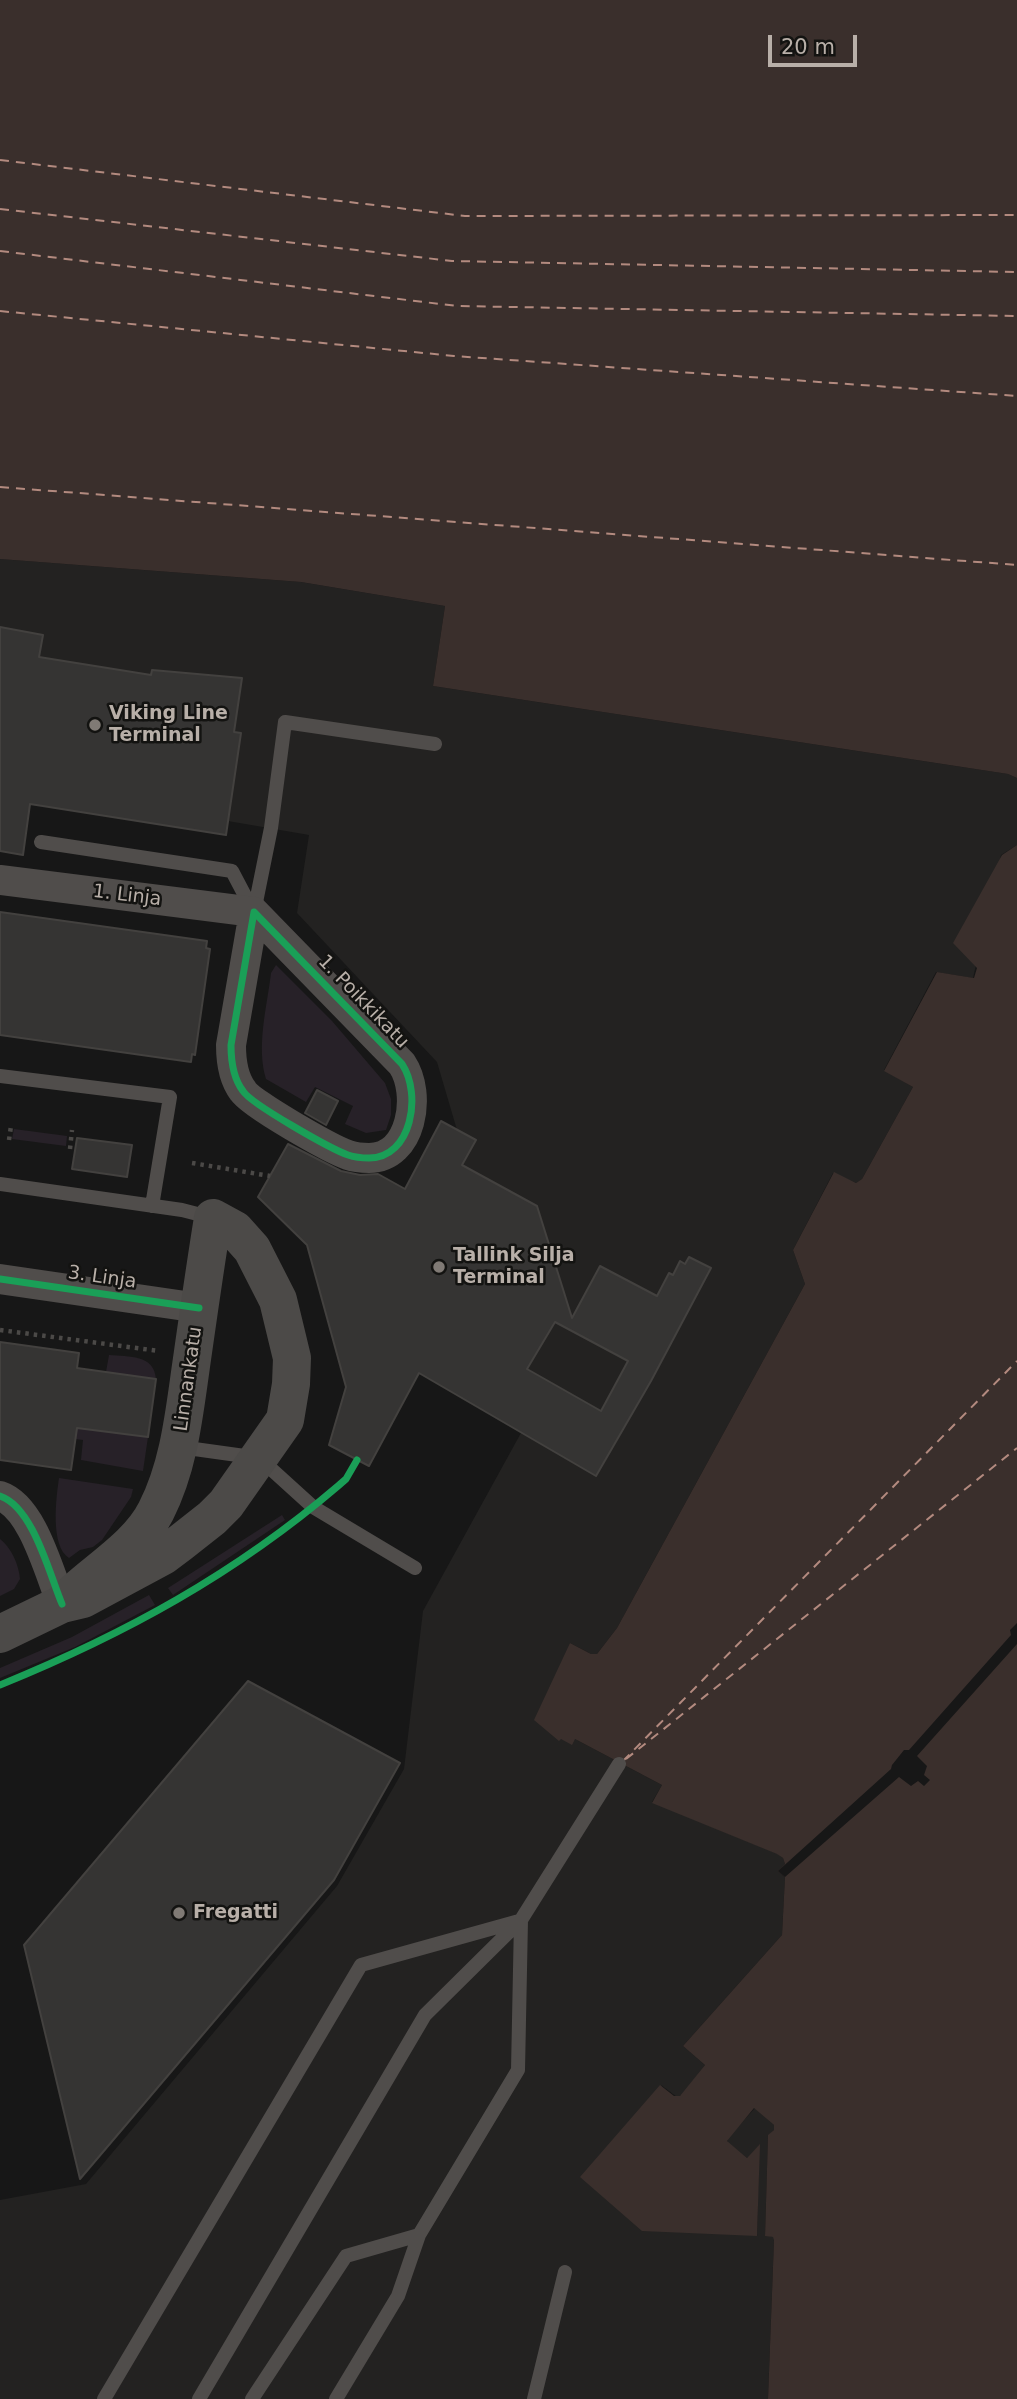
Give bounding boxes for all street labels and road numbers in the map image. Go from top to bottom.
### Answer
street label: 1. Linja [91,880,163,912]
street label: 1. Poikkikatu [313,951,413,1053]
street label: 3. Linja [66,1262,138,1294]
street label: Linnankatu [170,1325,208,1433]

